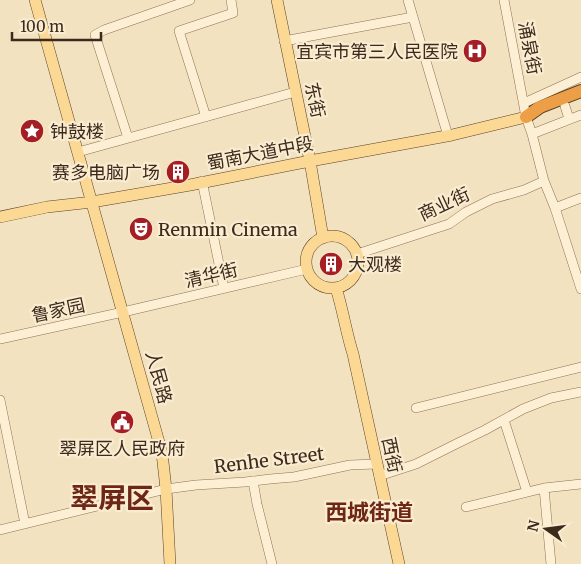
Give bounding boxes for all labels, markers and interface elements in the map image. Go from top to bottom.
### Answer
scale bar [12,10,101,42]
text: 100 m [20,17,64,36]
street label: 涌泉街 [514,19,546,77]
hospital icon: 宜宾市第三人民医院 [462,38,488,64]
place label: 宜宾市第三人民医院 [296,40,458,63]
street label: 东街 [300,80,330,120]
place icon: 钟鼓楼 [19,118,45,144]
place label: 钟鼓楼 [50,120,104,143]
street label: 蜀南大道中段 [205,131,315,175]
building icon: 赛多电脑广场 [165,159,191,185]
place label: 赛多电脑广场 [52,161,160,184]
street label: 商业街 [415,182,473,226]
theatre icon: Renmin Cinema [128,216,154,242]
place label: Renmin Cinema [158,218,298,241]
building icon: 大观楼 [318,251,344,277]
place label: 大观楼 [348,253,402,276]
street label: 清华街 [182,258,240,292]
street label: 鲁家园 [29,293,87,327]
street label: 人民路 [141,348,177,406]
public building icon: 翠屏区人民政府 [109,409,135,435]
street label: 西街 [377,435,407,475]
place label: 翠屏区人民政府 [59,437,185,460]
street label: Renhe Street [213,442,325,478]
district label: 翠屏区 [70,480,154,516]
district label: 西城街道 [325,498,413,526]
north arrow [521,504,571,554]
text: N [523,518,543,533]

